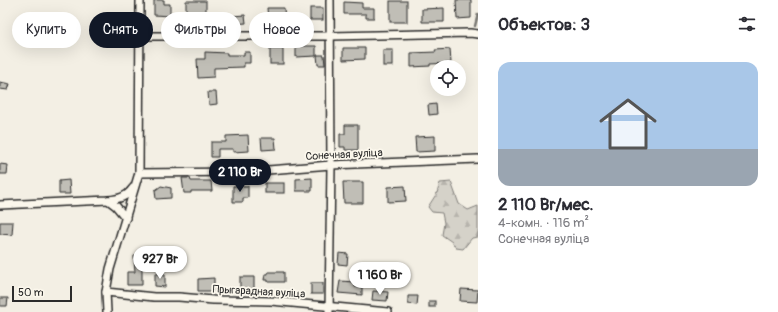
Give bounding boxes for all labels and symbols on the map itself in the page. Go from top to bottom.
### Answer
street label: Сонечная вуліца [305,146,383,163]
pin: 2 110 Br [199,159,281,193]
pin: 927 Br [127,246,193,280]
pin: 1 160 Br [339,262,421,296]
street label: Прыгарадная вуліца [212,283,306,300]
scale bar [12,284,72,303]

